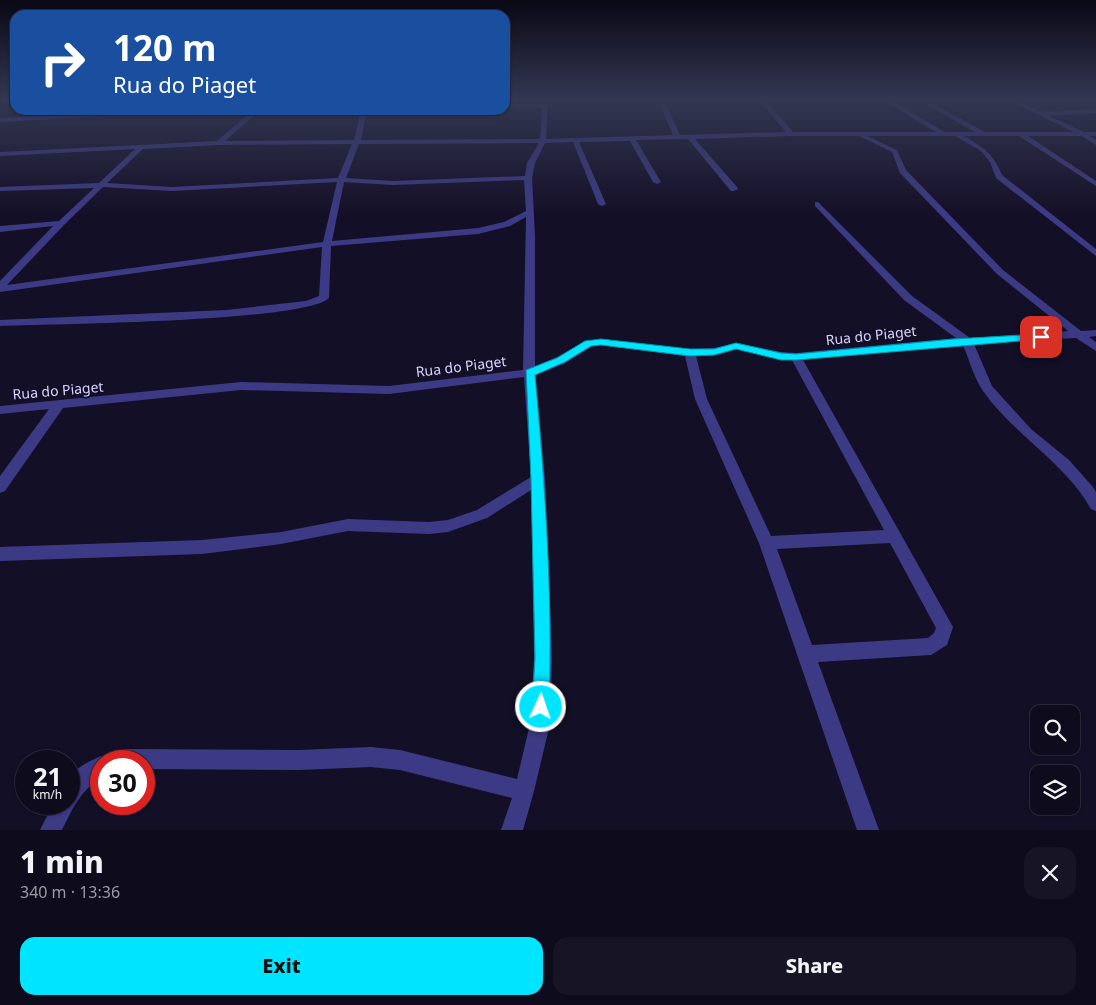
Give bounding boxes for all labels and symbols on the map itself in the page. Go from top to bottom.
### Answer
pin [1020,316,1062,358]
street label: Rua do Piaget [825,321,917,349]
street label: Rua do Piaget [415,351,507,381]
street label: Rua do Piaget [12,377,104,403]
position arrow [514,680,566,732]
speed limit sign: 30 [90,750,155,815]

